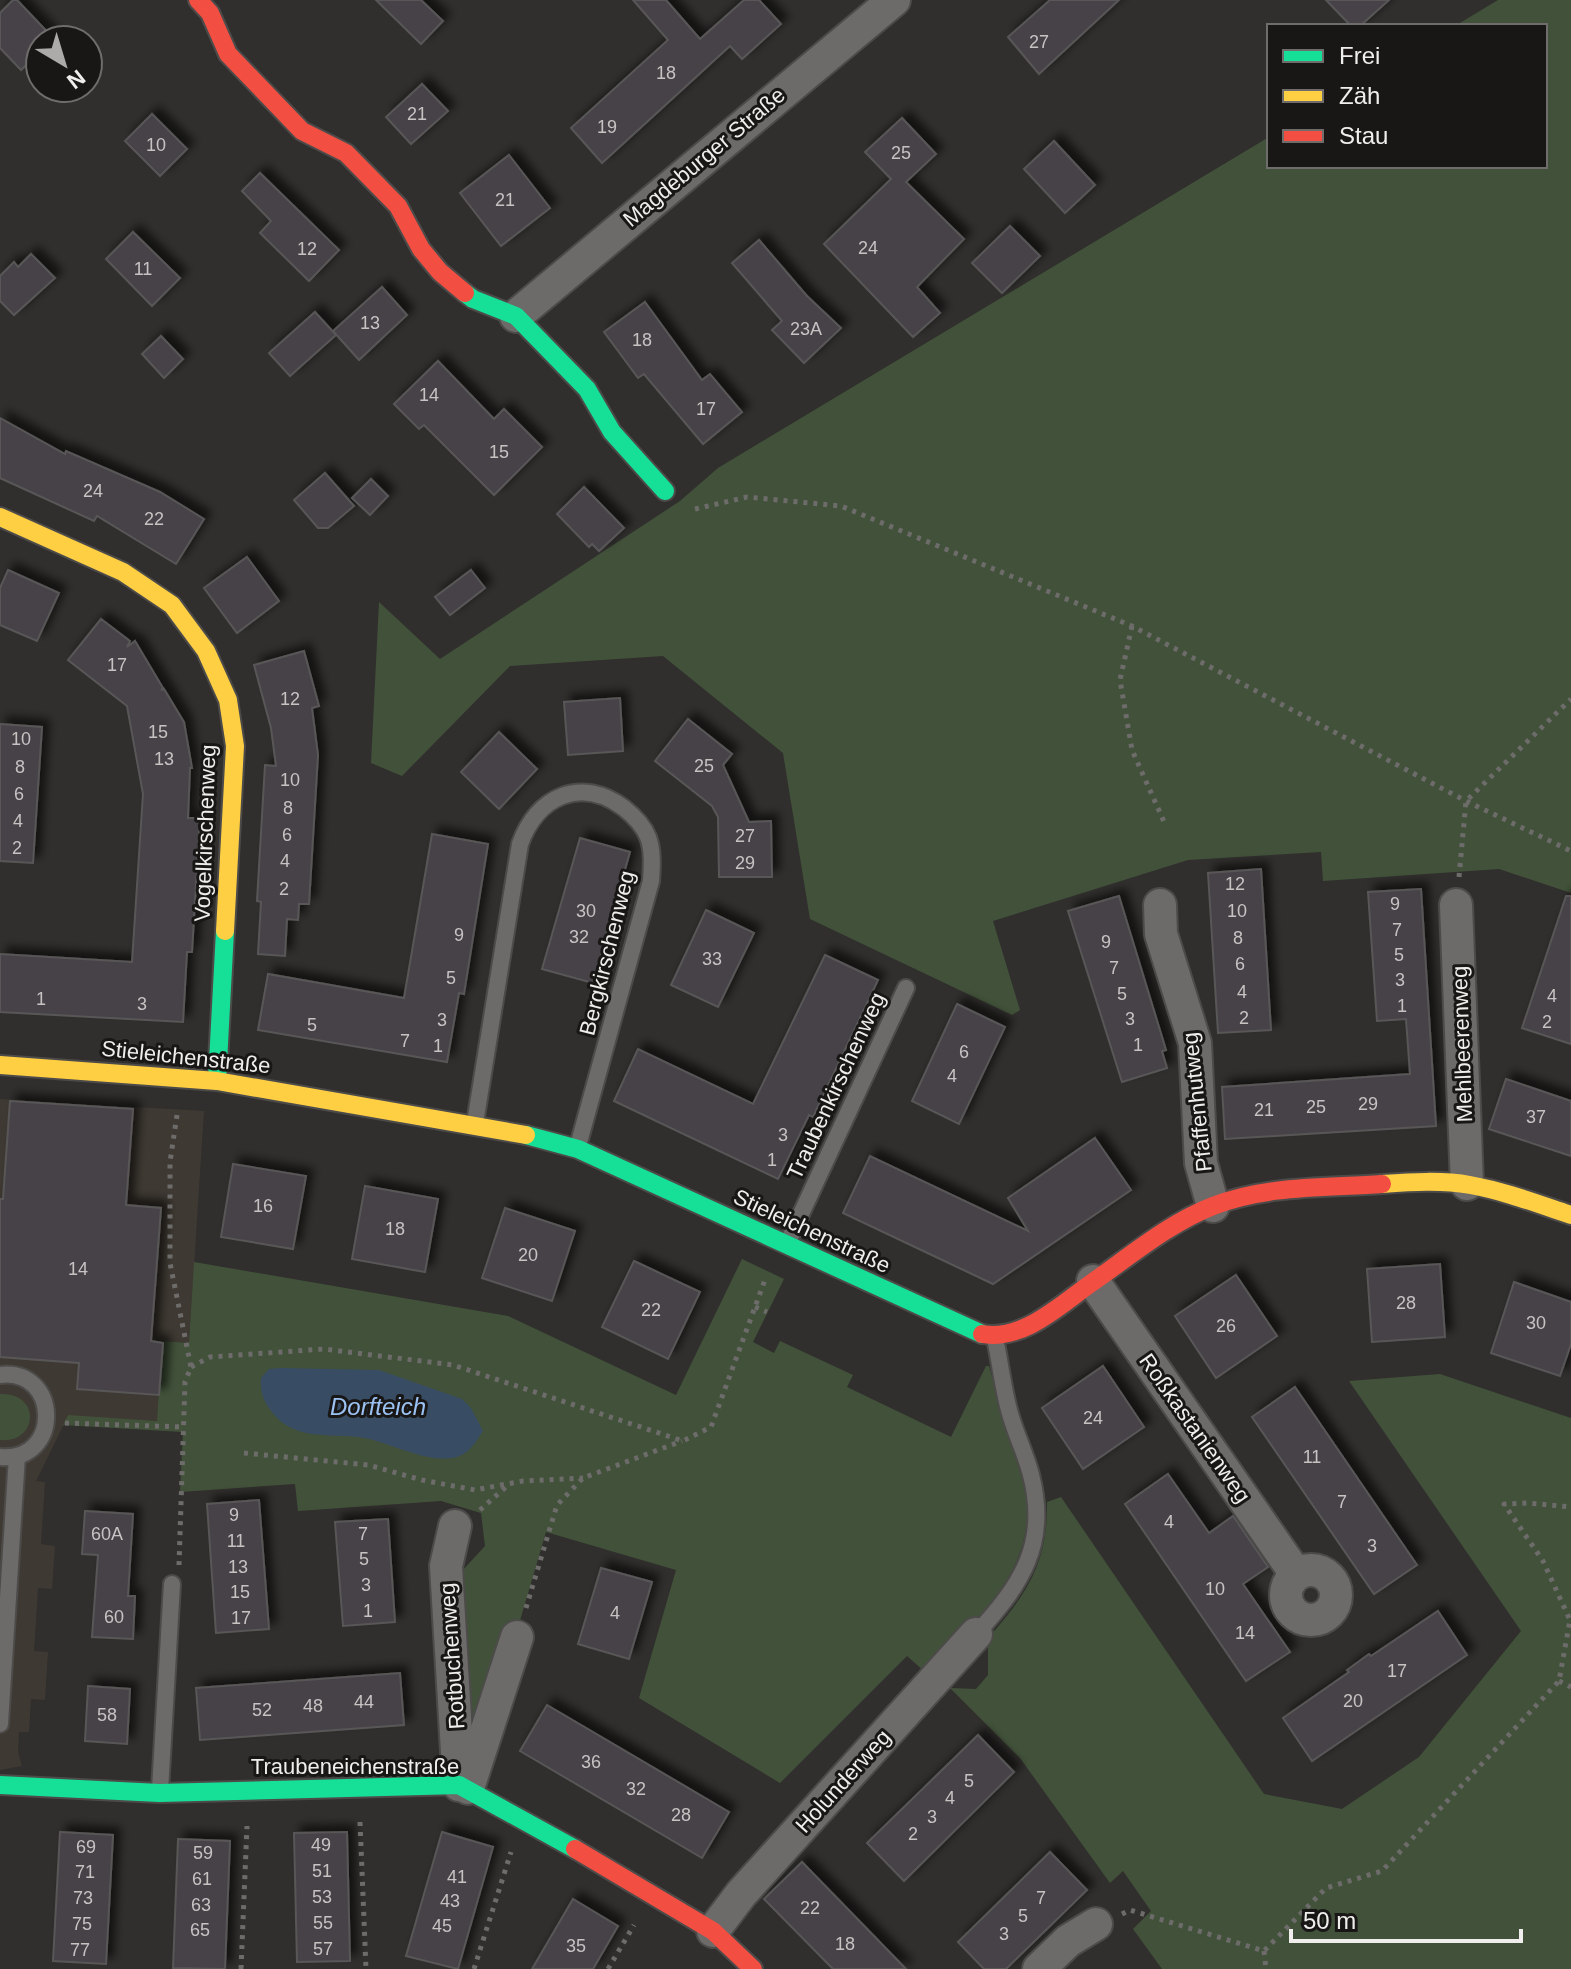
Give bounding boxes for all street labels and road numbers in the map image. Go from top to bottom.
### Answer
street label: Magdeburger Straße [618,82,790,232]
street label: Vogelkirschenweg [189,744,221,922]
street label: Bergkirschenweg [574,868,640,1038]
street label: Mehlbeerenweg [1447,965,1477,1123]
street label: Traubenkirschenweg [782,989,890,1183]
street label: Pfaffenhutweg [1177,1031,1217,1173]
street label: Stieleichenstraße [100,1036,272,1078]
street label: Stieleichenstraße [730,1184,894,1278]
street label: Roßkastanienweg [1134,1349,1256,1507]
street label: Rotbuchenweg [434,1582,470,1730]
street label: Holunderweg [790,1724,896,1838]
street label: Traubeneichenstraße [251,1754,459,1779]

